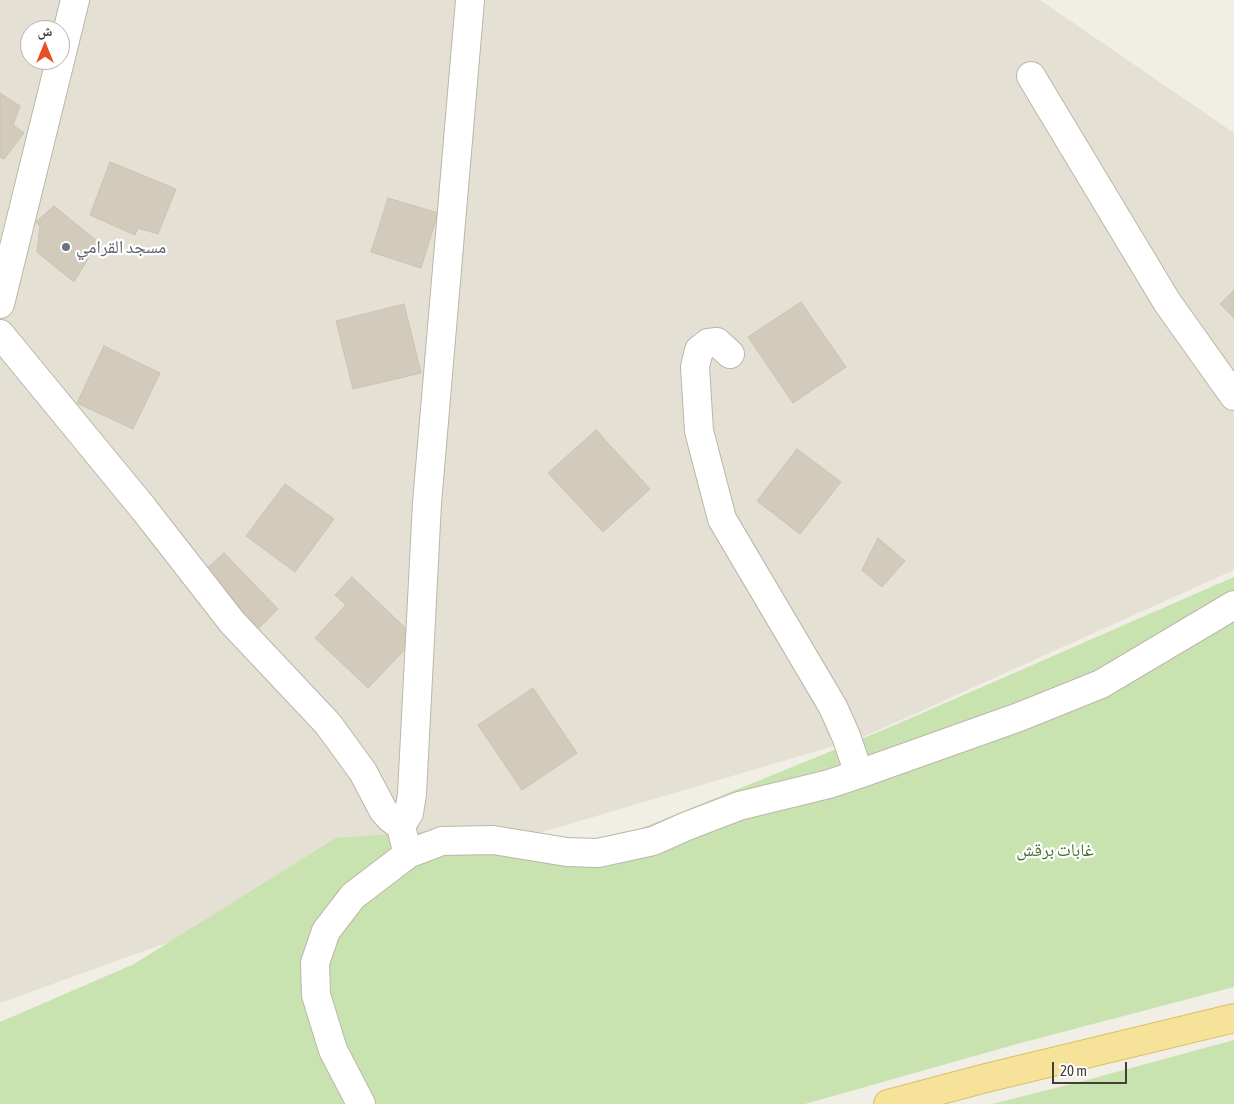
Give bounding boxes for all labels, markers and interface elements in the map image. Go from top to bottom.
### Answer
north arrow [20,20,70,70]
text: ش [38,23,52,39]
place label: مسجد القرامي [76,236,166,258]
marker: مسجد القرامي [60,241,72,253]
park label: غابات برقش [1016,839,1094,861]
scale bar [1054,1052,1129,1084]
text: 20 m [1060,1062,1087,1079]

